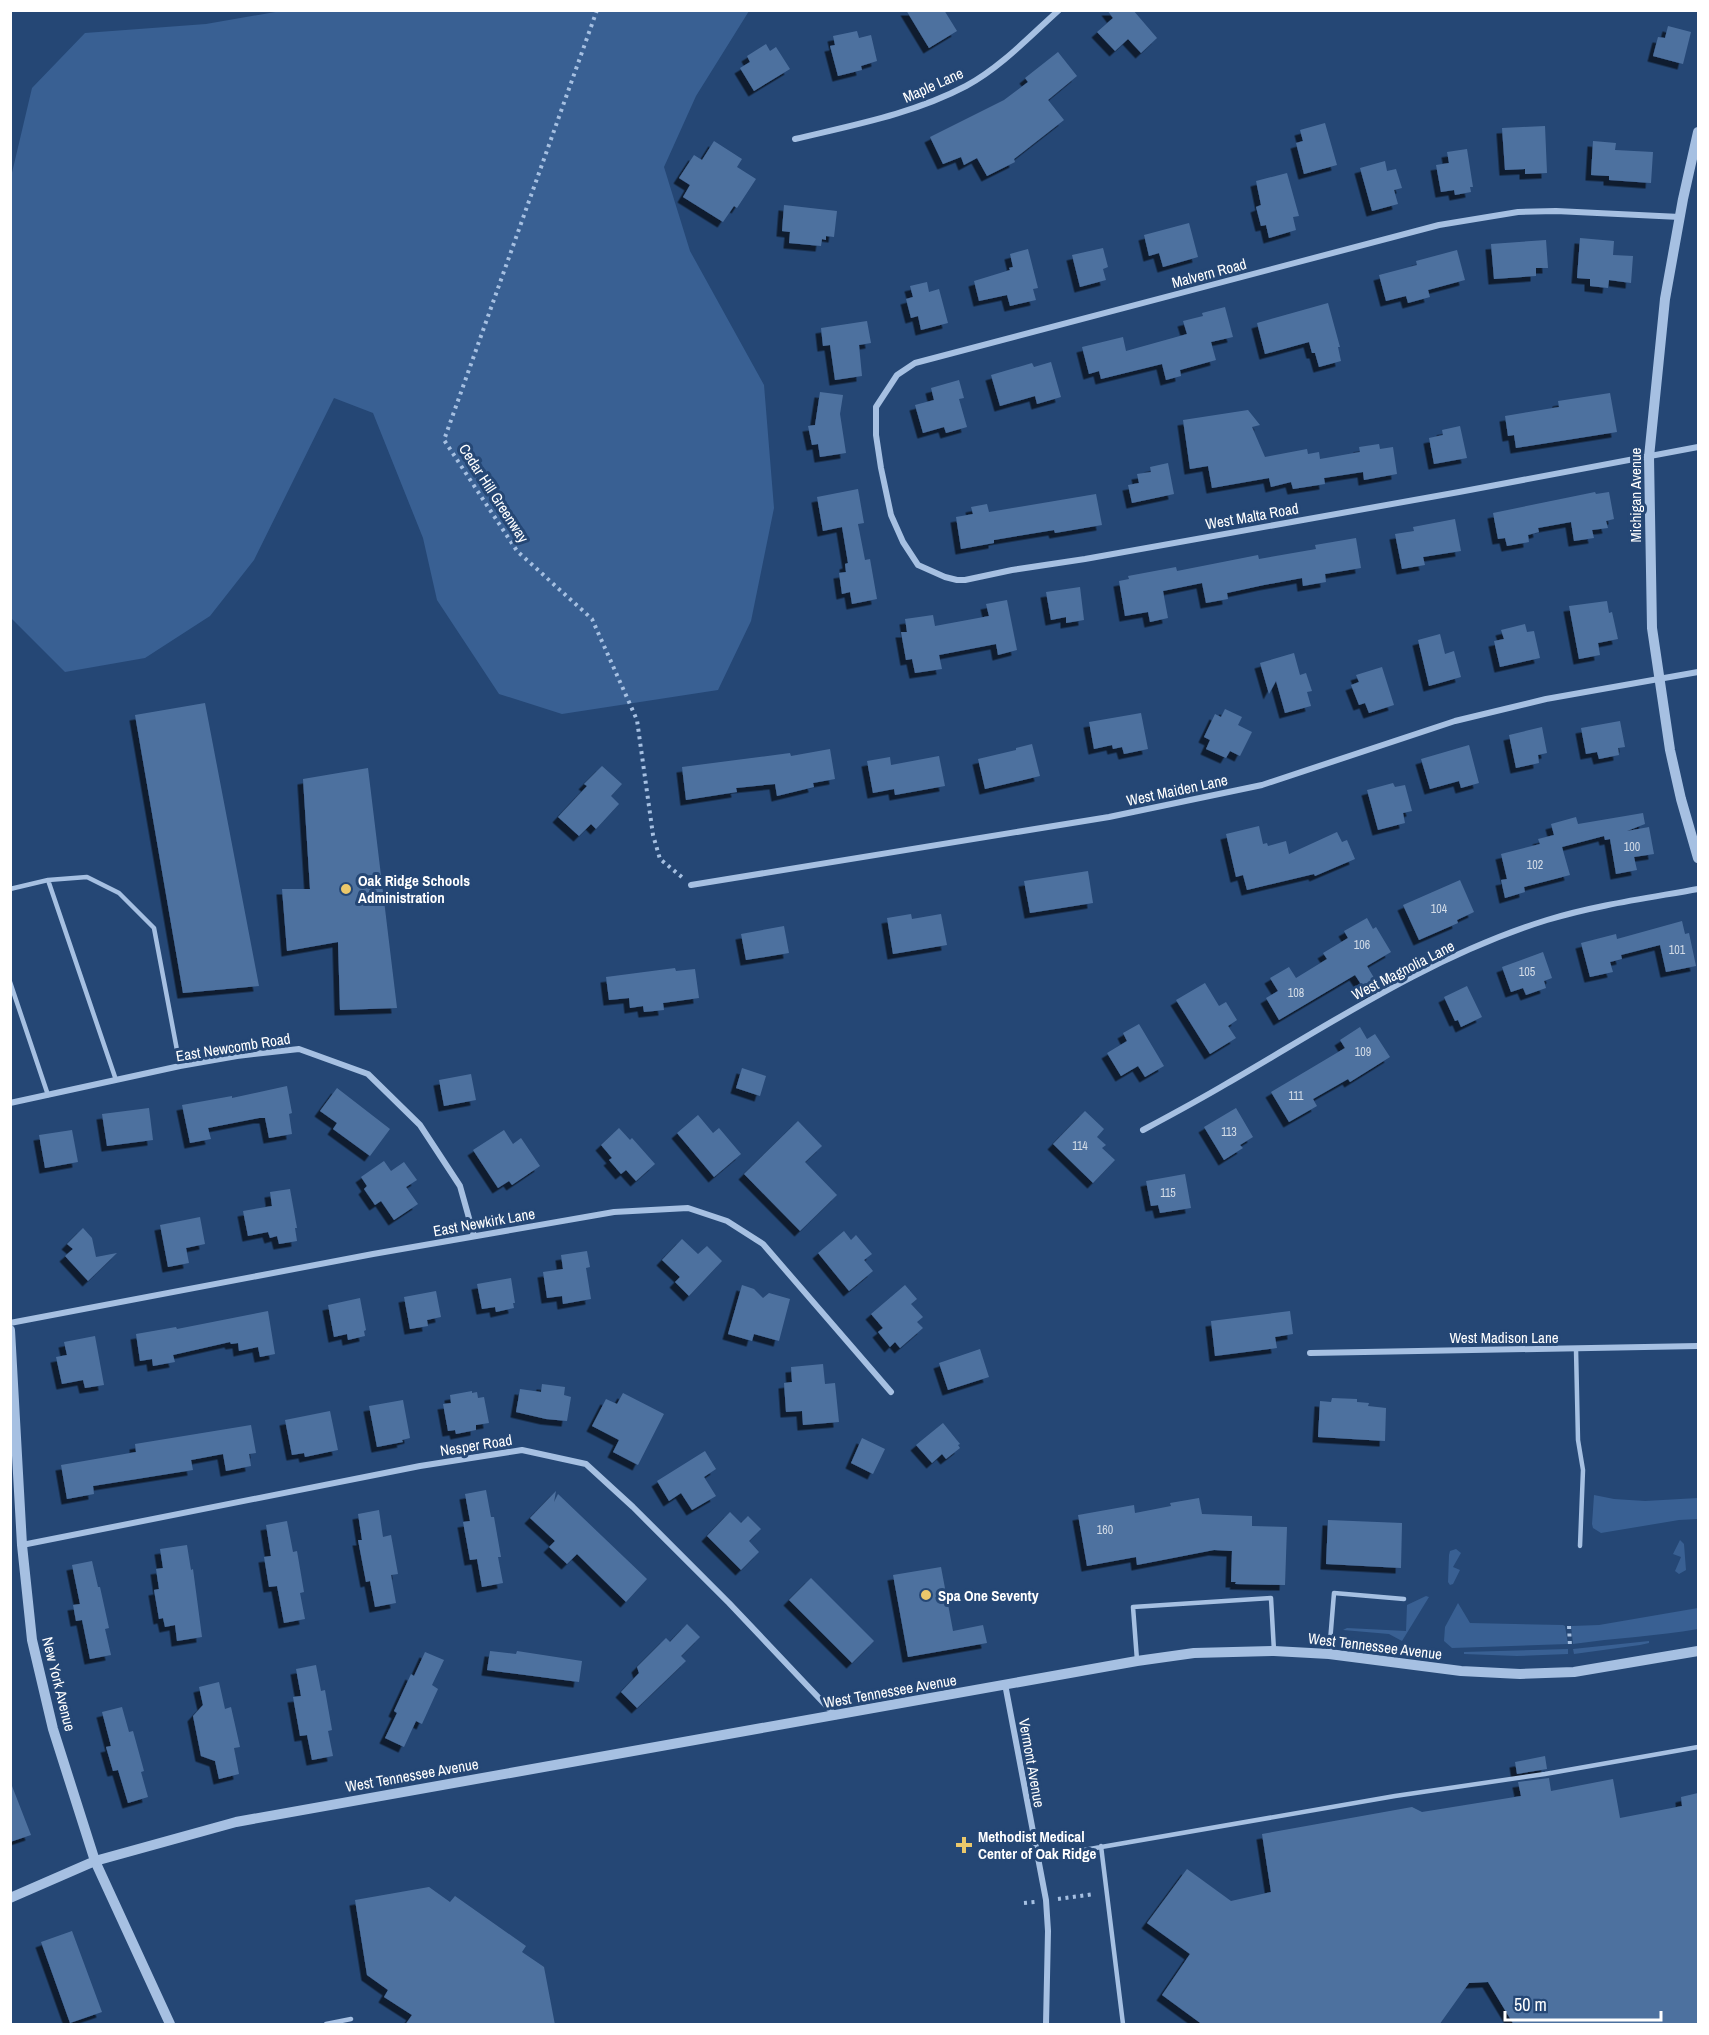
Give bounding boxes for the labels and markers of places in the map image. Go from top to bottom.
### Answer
place label: Oak Ridge Schools Administration [358,870,470,908]
marker: Oak Ridge Schools Administration [339,882,353,896]
place label: Spa One Seventy [938,1585,1039,1606]
marker: Spa One Seventy [919,1588,933,1602]
place label: Methodist Medical Center of Oak Ridge [978,1826,1096,1864]
marker: Methodist Medical Center of Oak Ridge [955,1836,973,1854]

